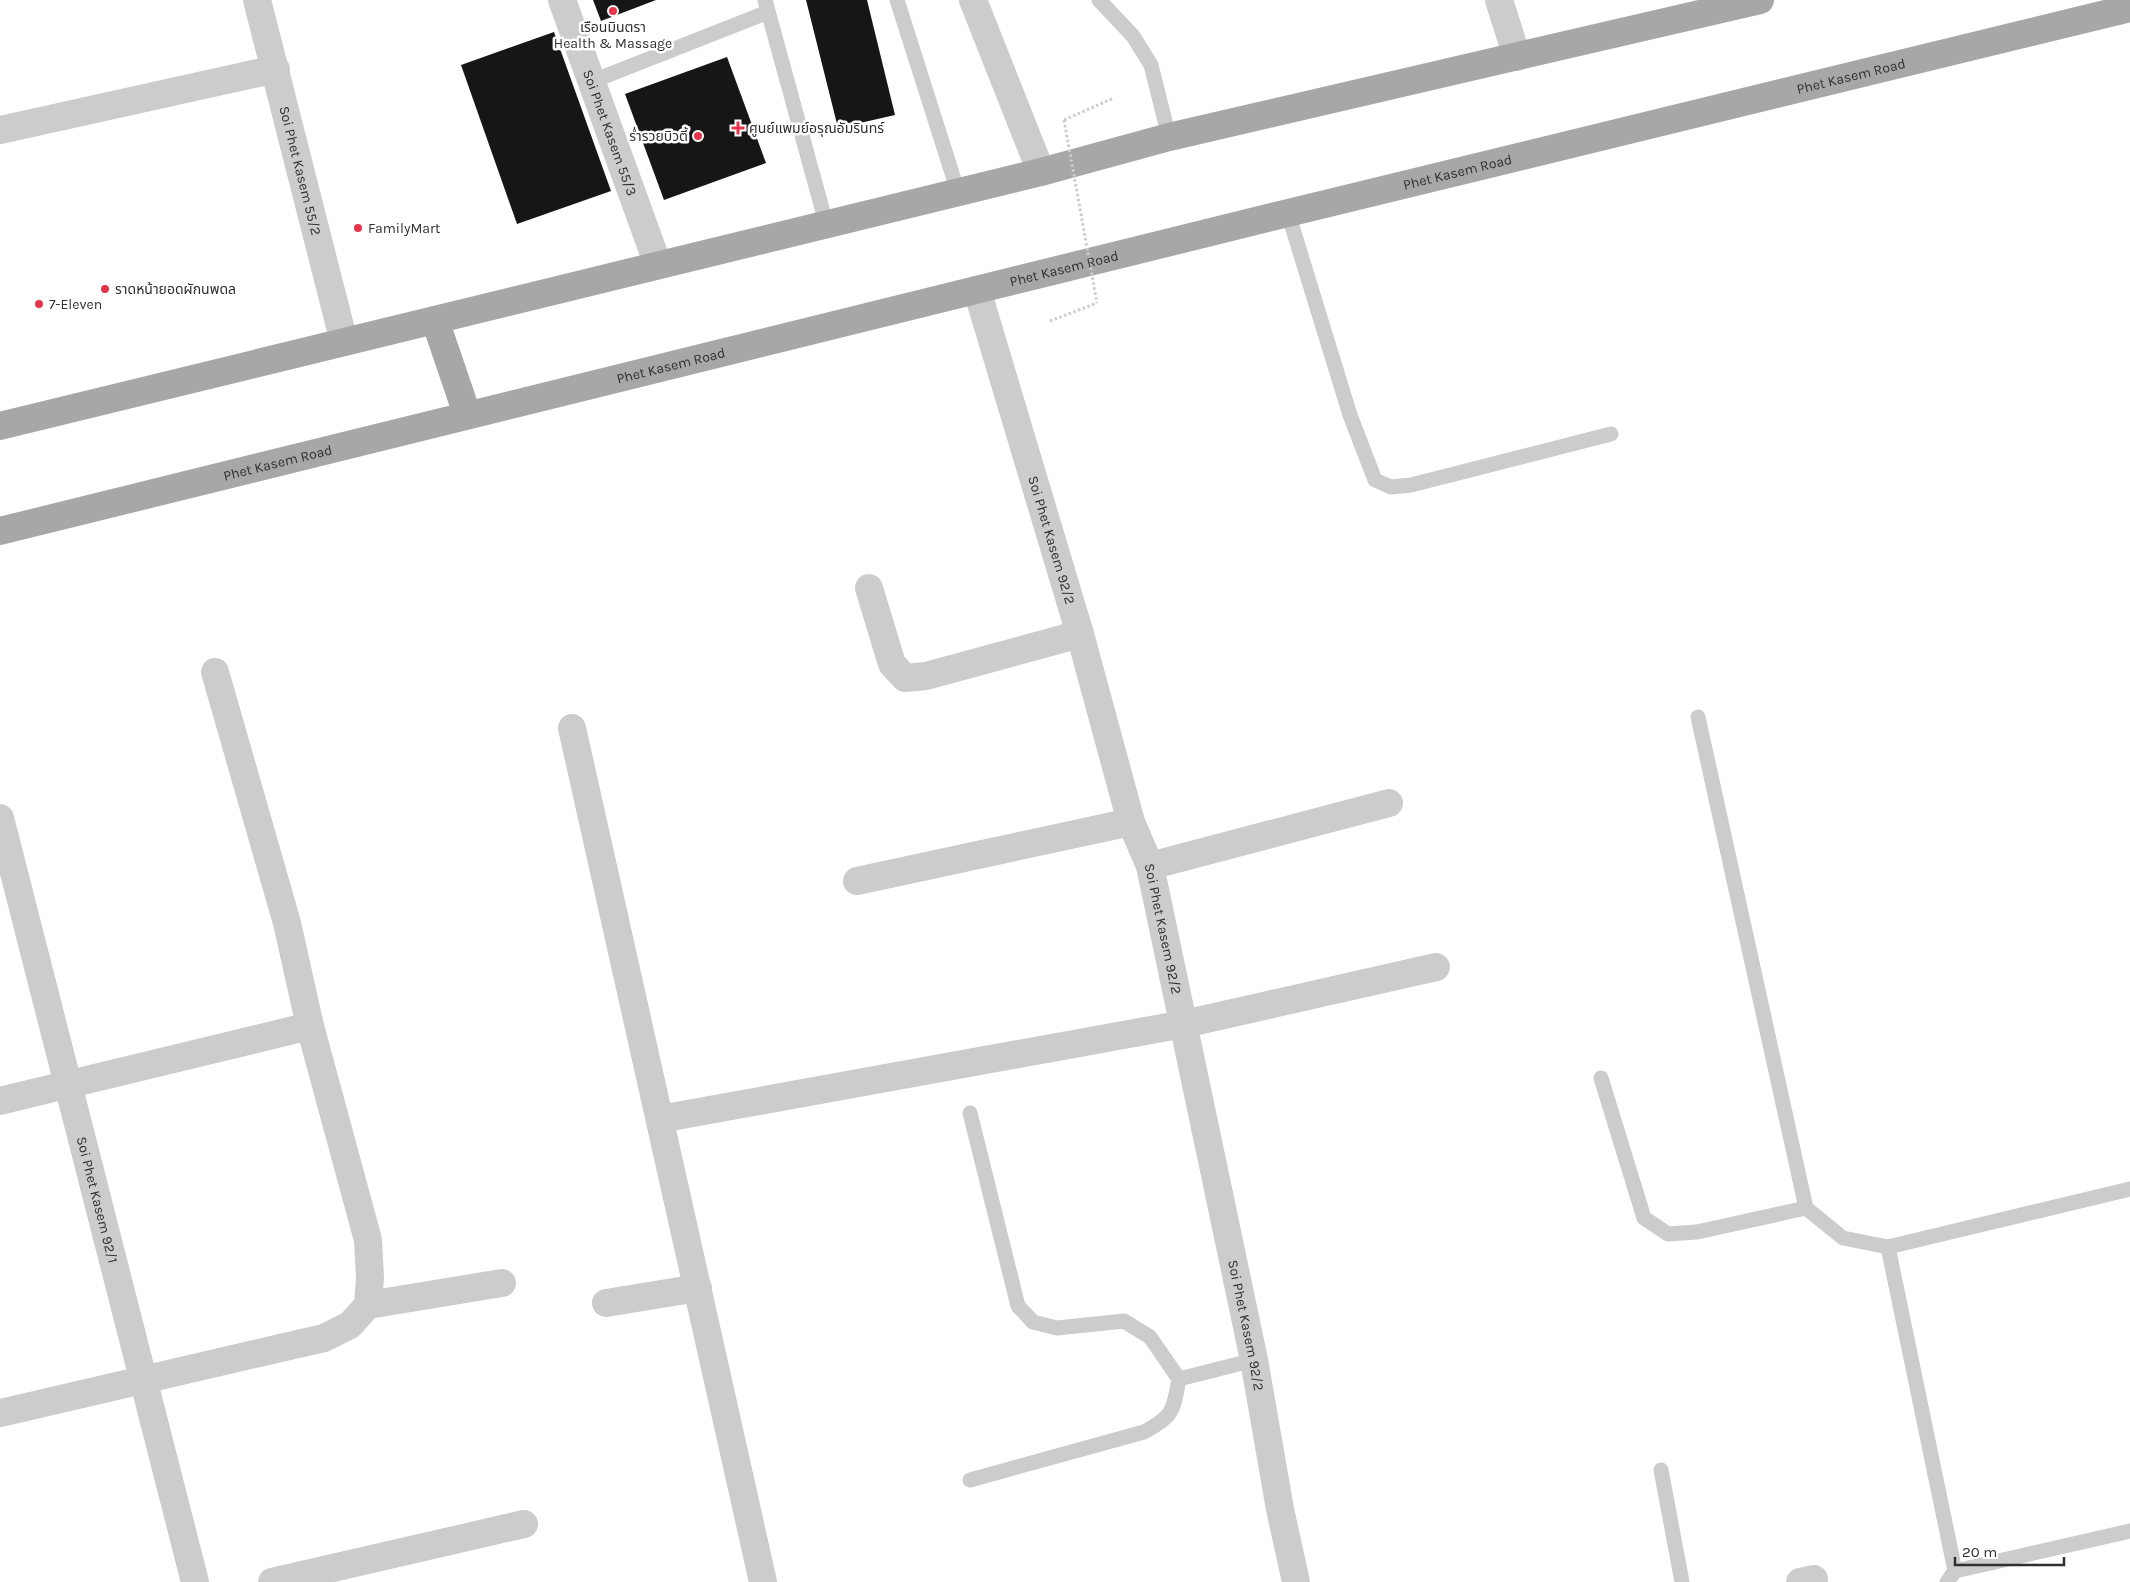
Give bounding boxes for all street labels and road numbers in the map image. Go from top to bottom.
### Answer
street label: Phet Kasem Road [1795,55,1907,97]
street label: Soi Phet Kasem 55/3 [579,67,641,198]
street label: Soi Phet Kasem 55/2 [276,104,325,237]
street label: Phet Kasem Road [1401,150,1514,193]
street label: Phet Kasem Road [1008,247,1120,290]
street label: Phet Kasem Road [615,344,727,387]
street label: Phet Kasem Road [222,441,334,484]
street label: Soi Phet Kasem 92/2 [1025,474,1079,606]
street label: Soi Phet Kasem 92/2 [1141,862,1185,996]
street label: Soi Phet Kasem 92/1 [73,1135,122,1265]
street label: Soi Phet Kasem 92/2 [1225,1258,1268,1392]

